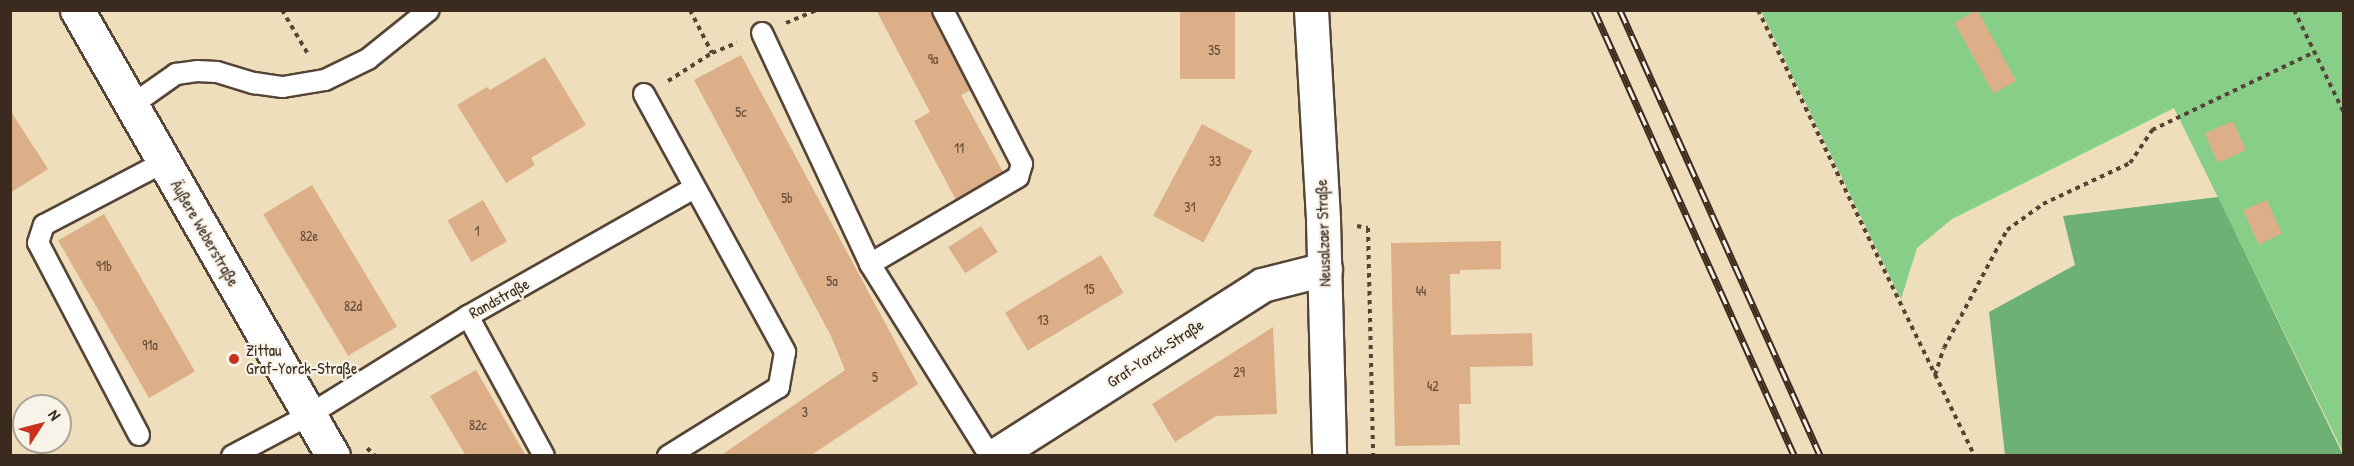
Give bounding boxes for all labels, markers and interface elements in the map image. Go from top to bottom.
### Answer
house number: 35 [1208,42,1220,58]
house number: 9a [928,51,938,67]
house number: 5c [735,104,747,120]
house number: 11 [954,140,964,156]
house number: 33 [1209,153,1221,169]
street label: Äußere Weberstraße [167,176,243,290]
street label: Neusalzaer Straße [1312,179,1334,287]
house number: 5b [781,190,793,206]
house number: 31 [1184,199,1196,215]
house number: 1 [474,223,480,239]
house number: 82e [300,228,318,244]
house number: 91b [96,258,112,274]
house number: 5a [826,273,838,289]
street label: Randstraße [466,274,532,322]
house number: 15 [1083,281,1095,297]
house number: 44 [1416,283,1426,299]
house number: 82d [344,298,362,314]
house number: 13 [1037,312,1049,328]
street label: Graf-Yorck-Straße [1103,315,1207,391]
house number: 91a [142,337,158,353]
place label: Zittau Graf-Yorck-Straße [246,340,357,378]
marker: Zittau Graf-Yorck-Straße [227,352,241,366]
house number: 29 [1233,364,1245,380]
house number: 5 [872,369,878,385]
house number: 42 [1427,378,1439,394]
north arrow [12,394,72,454]
house number: 3 [802,404,808,420]
text: N [44,405,66,424]
house number: 82c [469,417,487,433]

